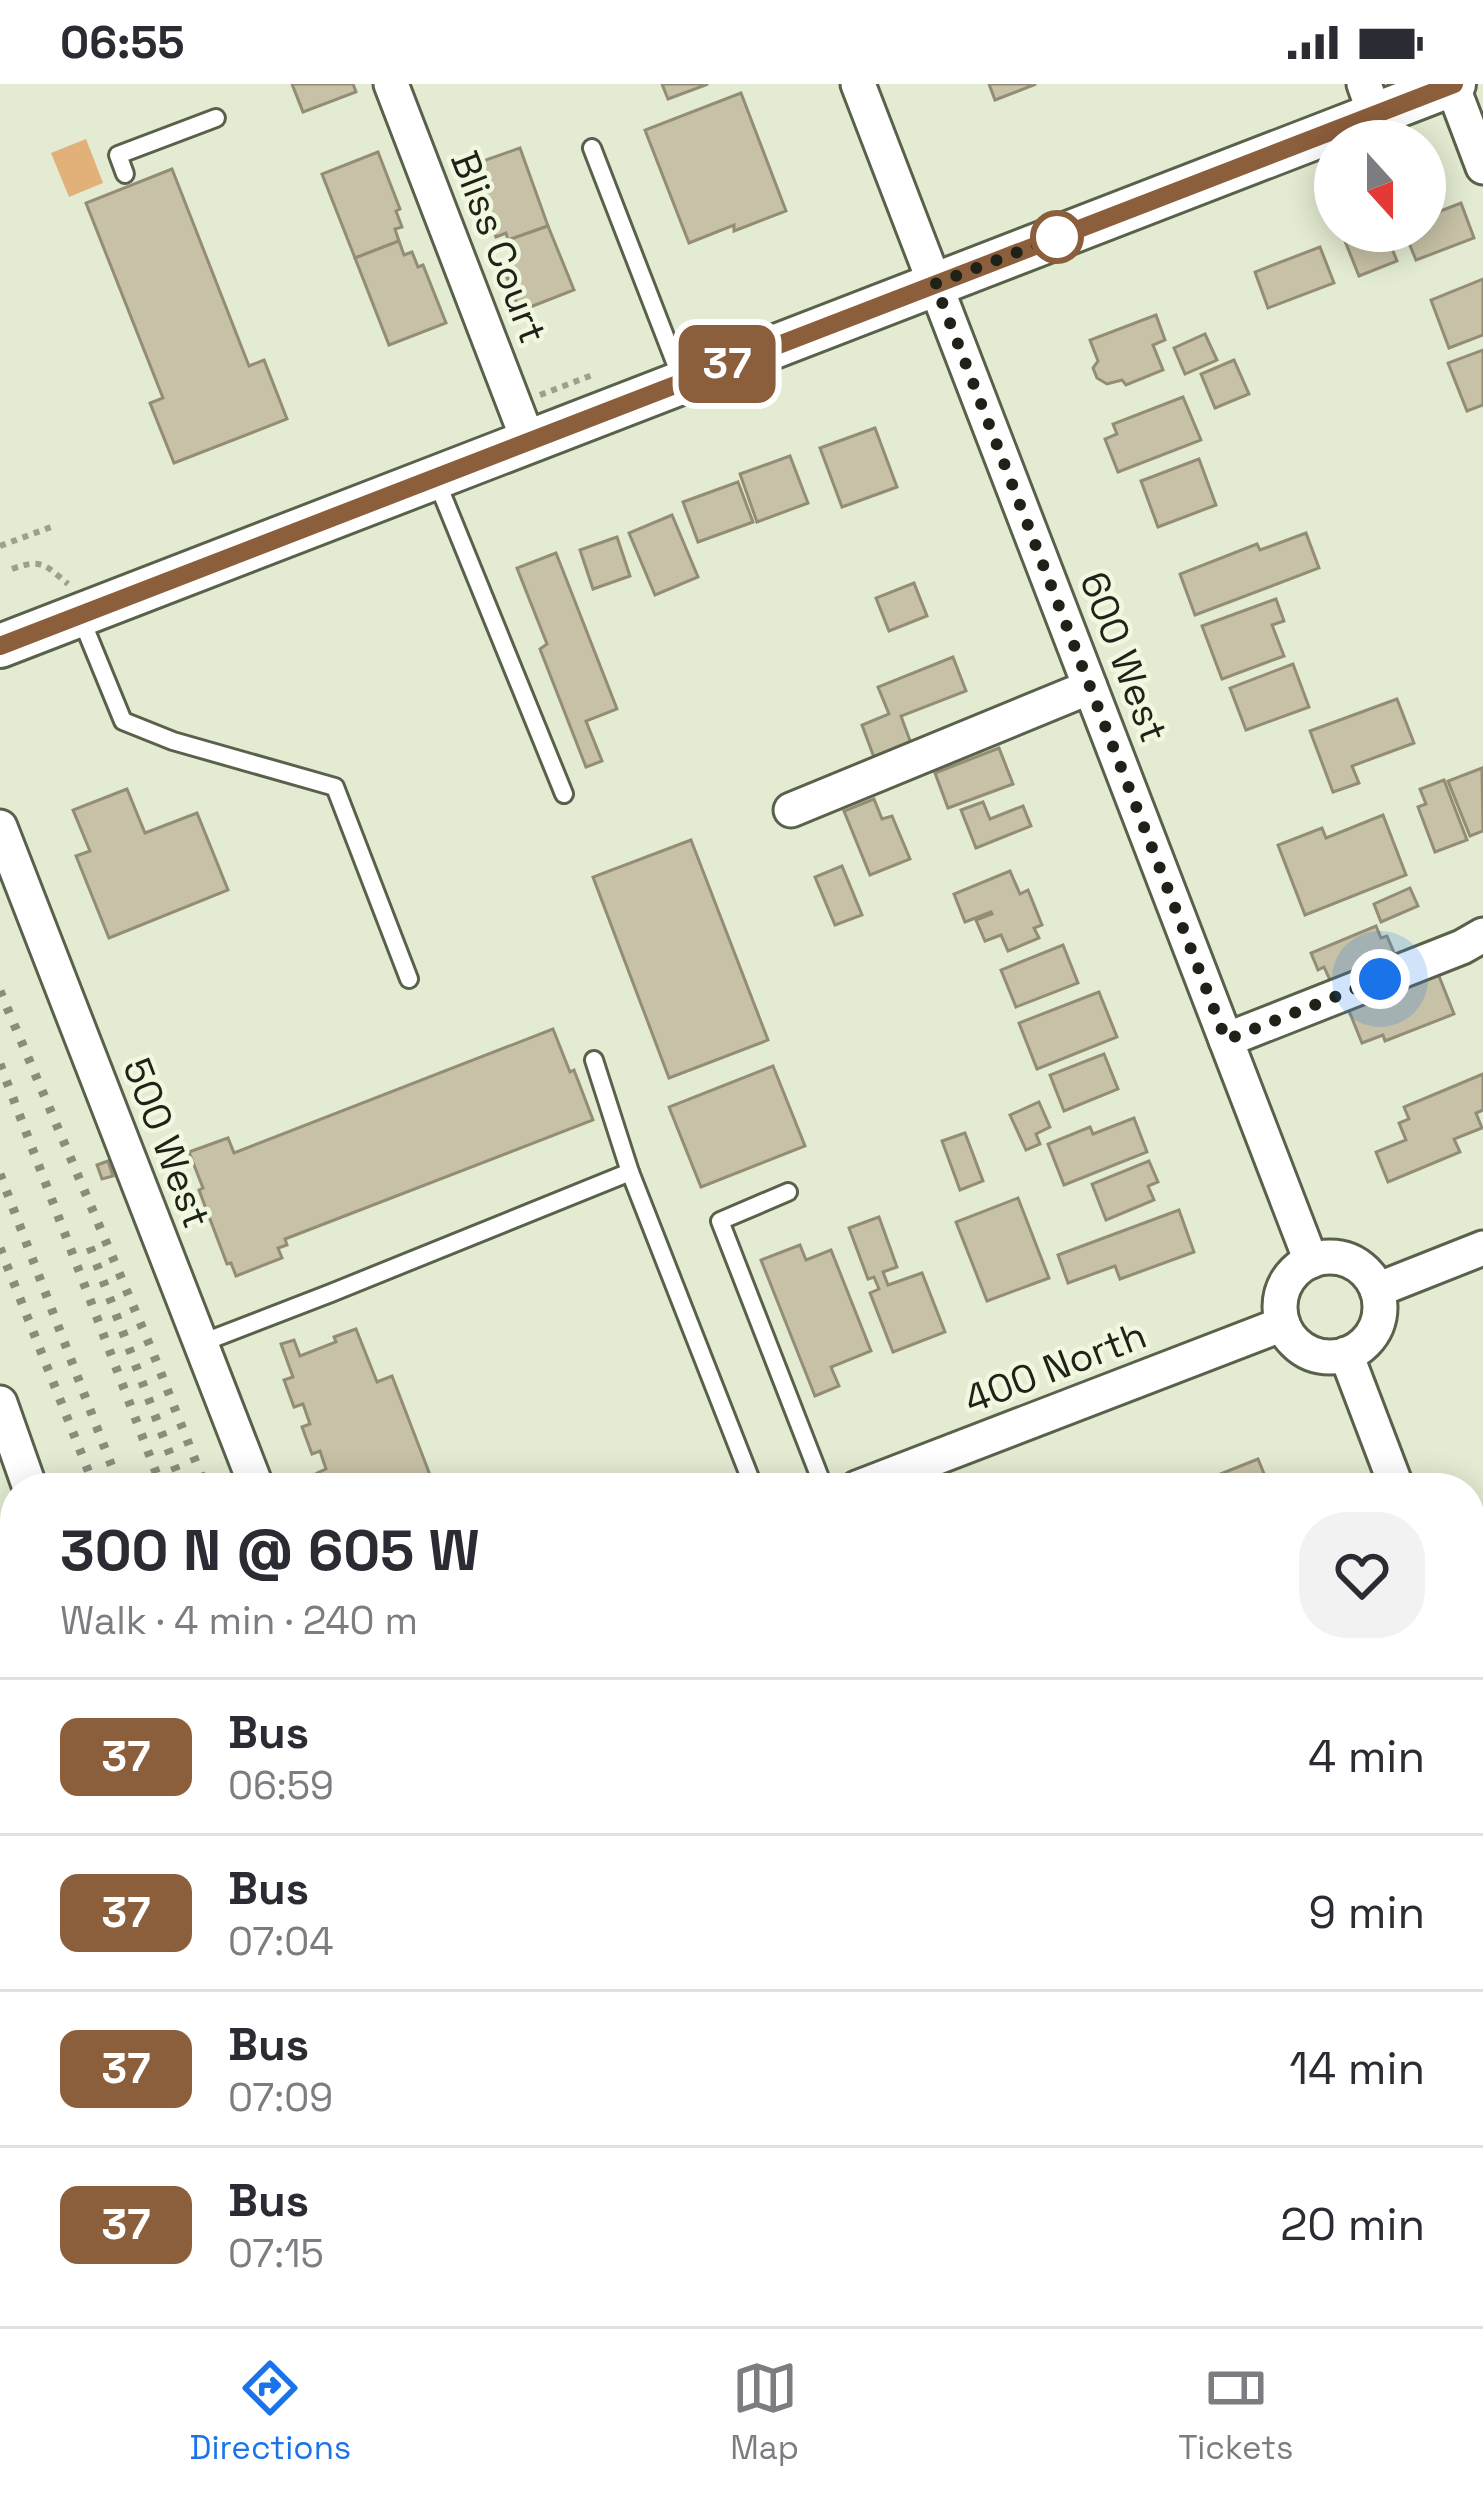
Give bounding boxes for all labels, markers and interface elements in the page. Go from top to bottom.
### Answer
text: 06:55 [60,14,184,71]
north arrow [1314,120,1446,252]
map controls [1314,120,1446,252]
street label: Bliss Court [440,144,558,350]
unlabelled marker [1032,212,1082,262]
line badge: 37 [673,325,781,403]
text: 37 [703,337,751,390]
street label: 600 West [1069,565,1179,749]
your location [1350,949,1410,1009]
street label: 500 West [112,1051,222,1235]
street label: 400 North [957,1310,1153,1424]
button: heart [1299,1512,1425,1638]
text: 300 N @ 605 W [60,1514,480,1587]
text: Walk · 4 min · 240 m [60,1596,418,1645]
text: Bus [228,1704,309,1761]
text: 4 min [1308,1728,1425,1785]
text: 37 [102,1730,150,1783]
text: 06:59 [228,1761,334,1810]
text: Bus [228,1860,309,1917]
text: 9 min [1309,1884,1425,1941]
text: 37 [102,1886,150,1939]
text: 07:04 [228,1917,334,1966]
text: Bus [228,2016,309,2073]
text: 14 min [1289,2040,1425,2097]
text: 37 [102,2042,150,2095]
text: 07:09 [228,2073,333,2122]
text: Bus [228,2172,309,2229]
text: 20 min [1280,2196,1425,2253]
text: 37 [102,2198,150,2251]
text: 07:15 [228,2229,324,2278]
tab: Directions [190,2355,351,2469]
tab: Map [730,2355,799,2469]
tab: Tickets [1178,2355,1293,2469]

